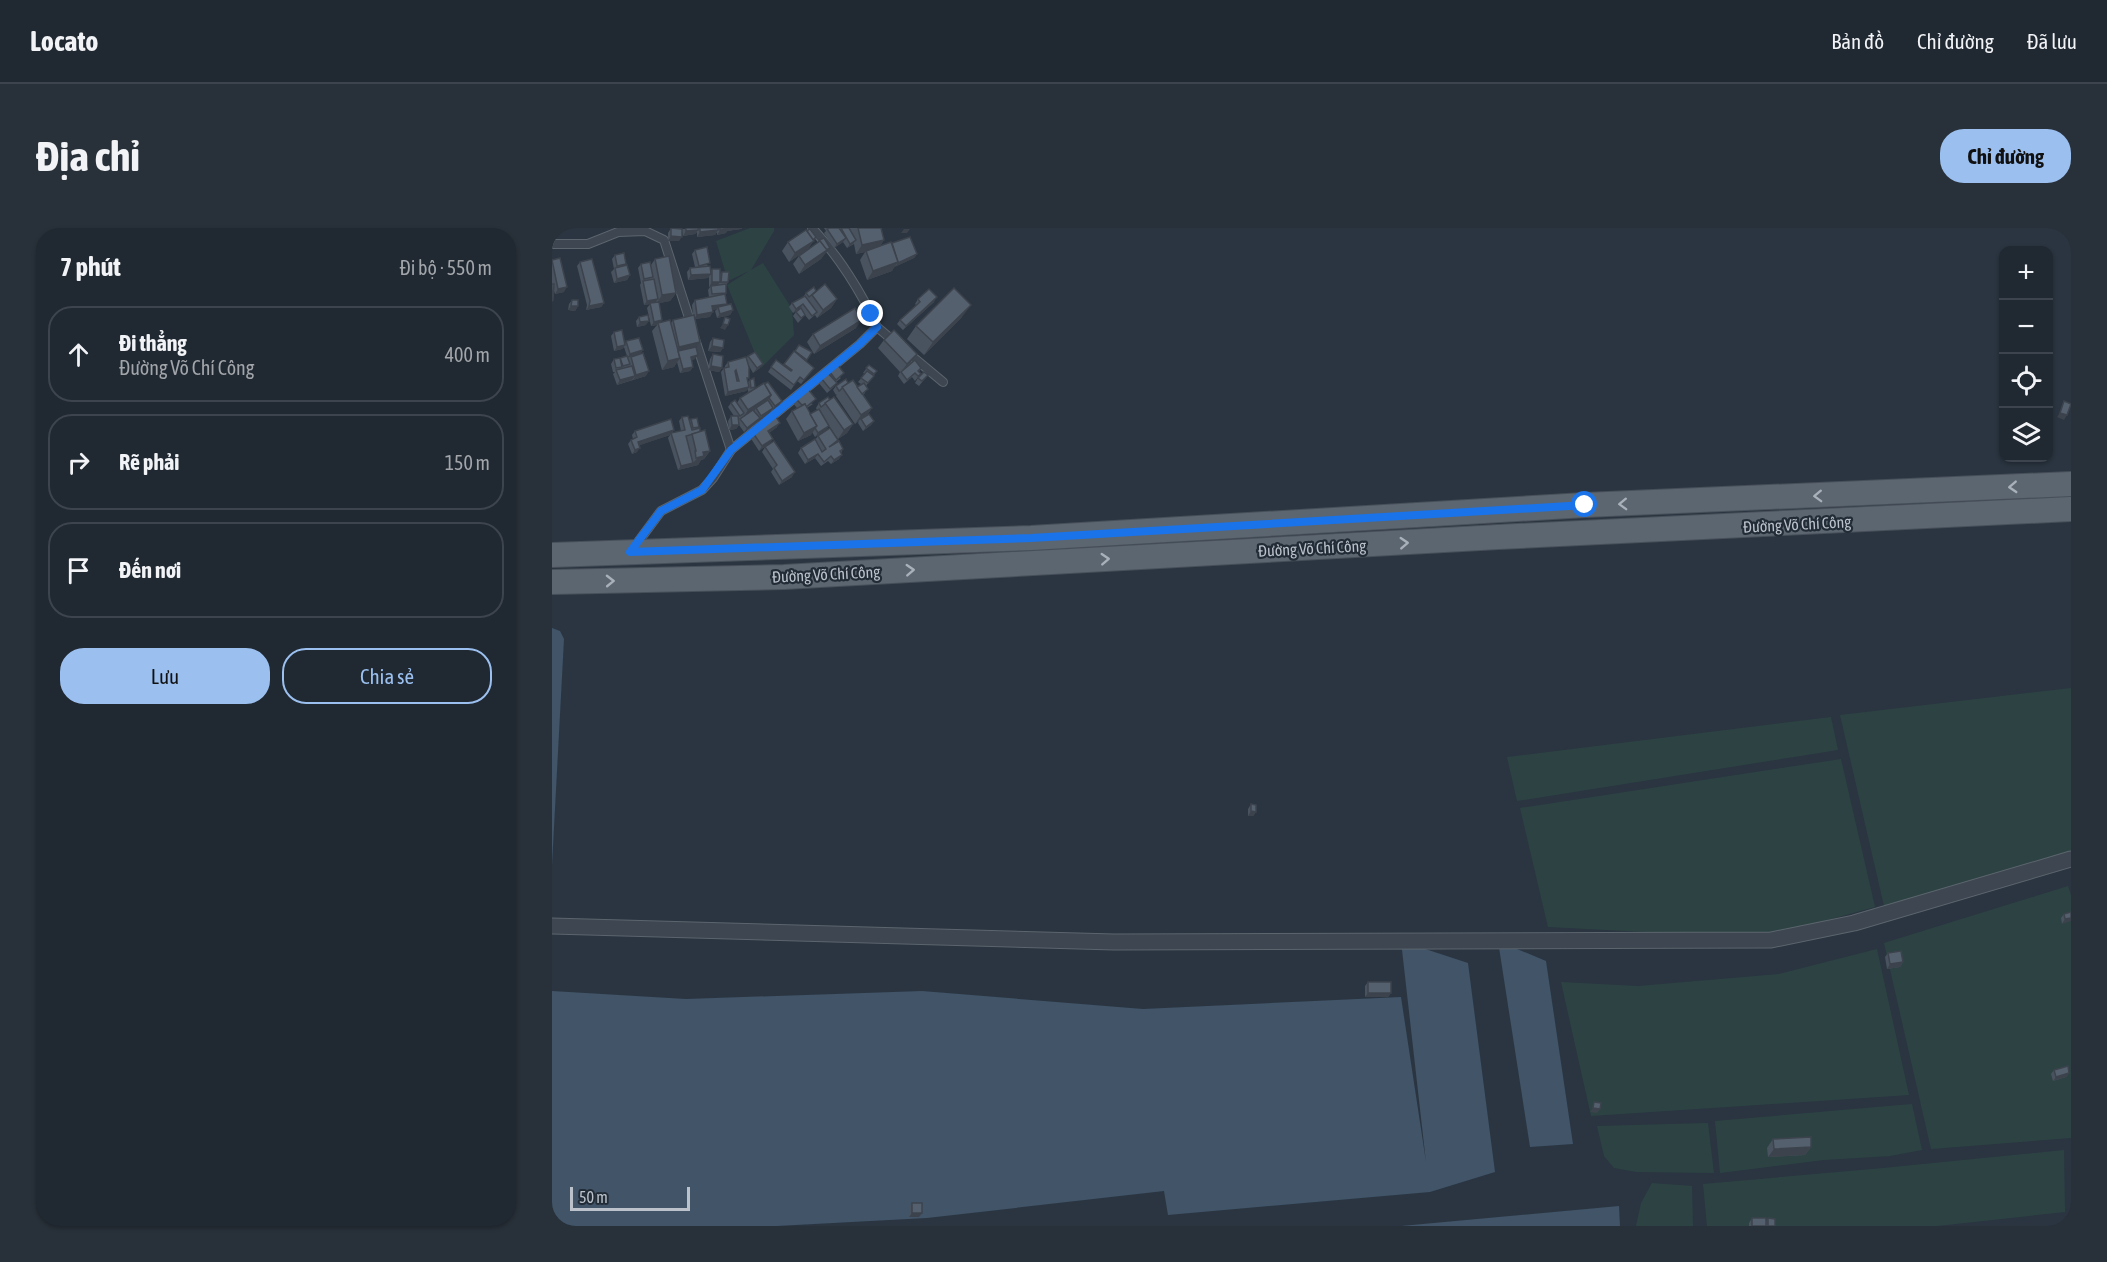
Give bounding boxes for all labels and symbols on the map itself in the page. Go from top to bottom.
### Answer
route end [857,300,883,326]
one-way arrow [2008,481,2017,494]
one-way arrow [1813,489,1822,502]
route start [1571,491,1597,517]
one-way arrow [1618,497,1627,510]
street label: Đường Võ Chí Công [1742,512,1852,537]
street label: Đường Võ Chí Công [1257,536,1367,561]
one-way arrow [1400,536,1409,549]
one-way arrow [1100,553,1109,566]
street label: Đường Võ Chí Công [771,562,881,587]
one-way arrow [906,563,915,576]
one-way arrow [606,575,615,587]
scale bar [570,1184,690,1212]

